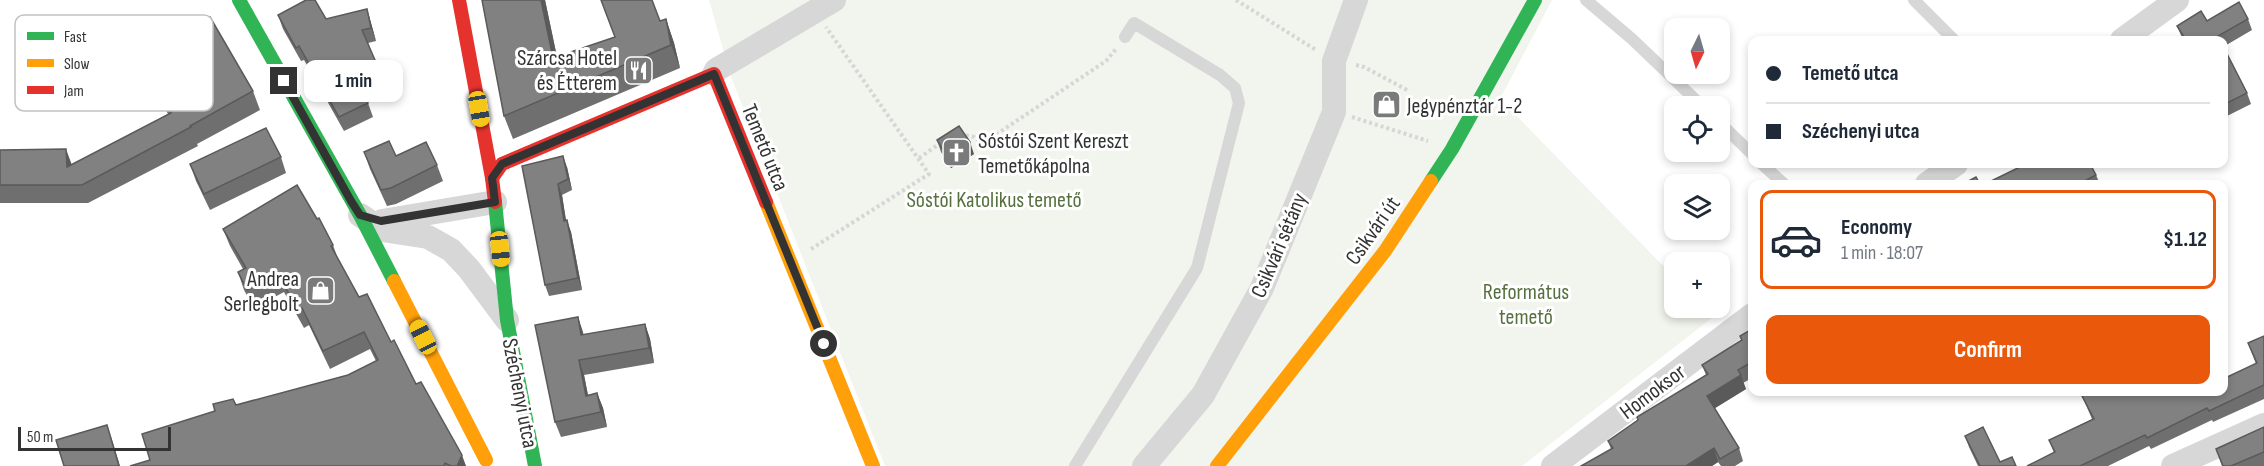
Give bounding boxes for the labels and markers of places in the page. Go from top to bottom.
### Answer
place label: Szárcsa Hotel és Étterem [517,45,617,97]
restaurant icon: Szárcsa Hotel és Étterem [622,54,654,86]
shop icon: Jegypénztár 1-2 [1370,89,1402,121]
place label: Jegypénztár 1-2 [1406,93,1522,120]
place label: Sóstói Szent Kereszt Temetőkápolna [978,128,1129,180]
church icon: Sóstói Szent Kereszt Temetőkápolna [941,137,973,169]
place label: Andrea Serlegbolt [224,266,299,318]
shop icon: Andrea Serlegbolt [304,275,336,307]

